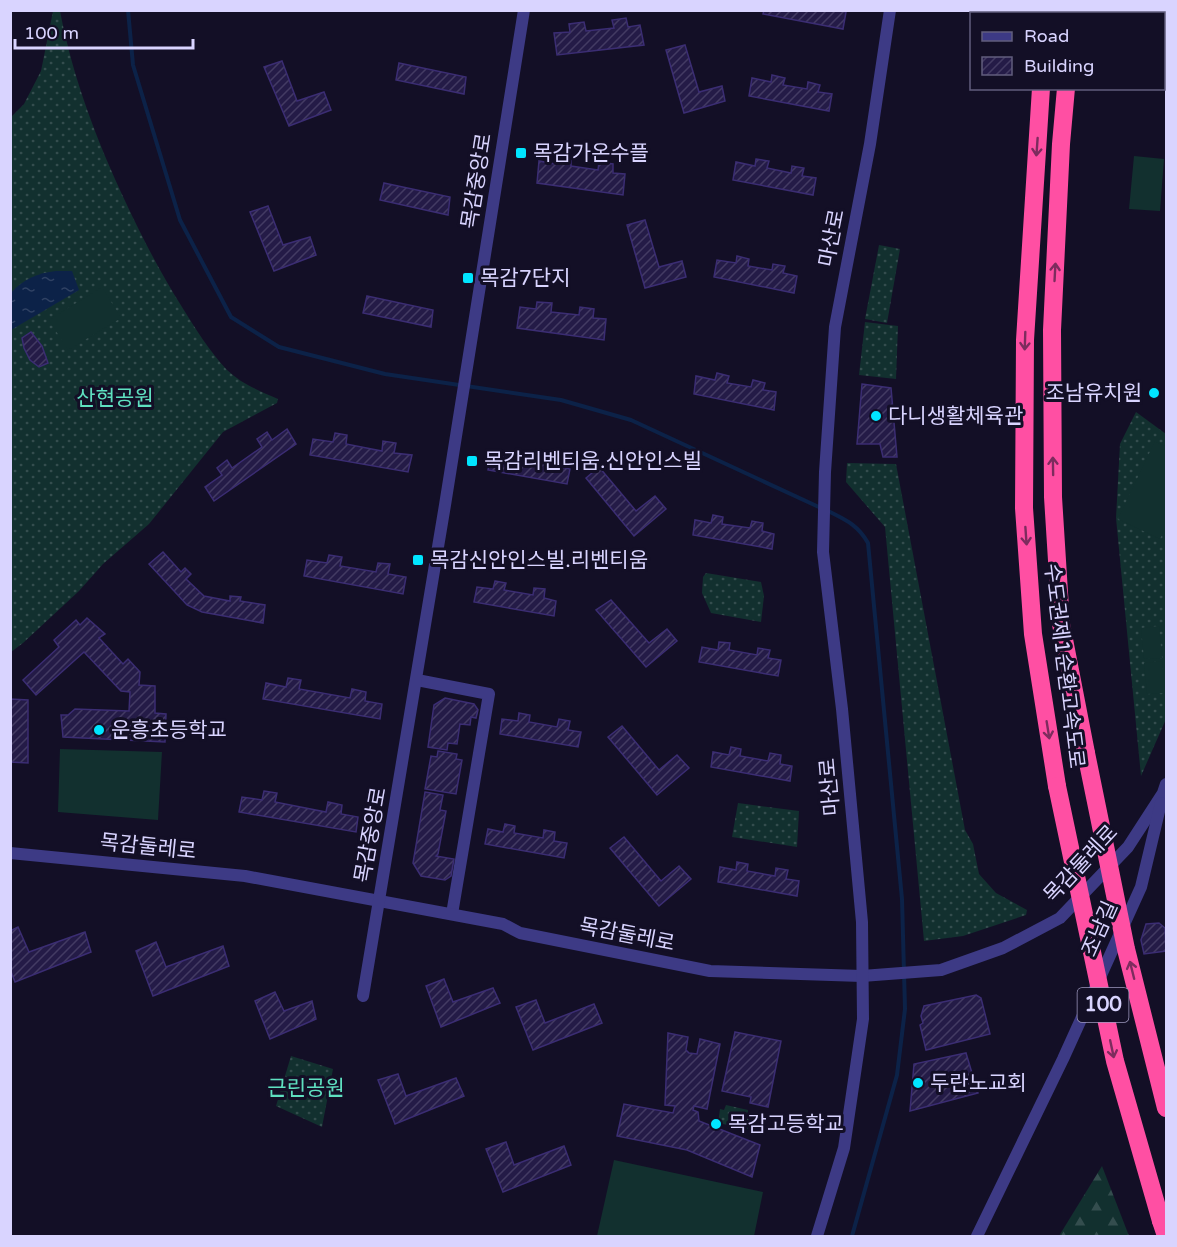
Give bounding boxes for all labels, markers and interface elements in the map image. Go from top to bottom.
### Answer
scale bar [15,12,194,50]
legend [970,12,1165,90]
text: 100 m [24,22,79,44]
text: Road [1024,25,1069,47]
text: Building [1024,55,1094,77]
street label: 목감중앙로 [457,131,497,231]
one-way arrow [1031,136,1042,156]
place label: 목감가온수플 [533,141,649,166]
marker: 목감가온수플 [514,146,528,160]
street label: 마산로 [814,207,850,269]
one-way arrow [1049,262,1060,282]
place label: 목감7단지 [480,266,570,291]
marker: 목감7단지 [461,271,475,285]
one-way arrow [1019,331,1031,351]
place label: 조남유치원 [1045,381,1142,406]
park label: 산현공원 [76,386,154,411]
marker: 조남유치원 [1147,386,1161,400]
place label: 다니생활체육관 [888,404,1023,429]
marker: 다니생활체육관 [869,409,883,423]
place label: 목감리벤티움.신안인스빌 [484,449,702,474]
marker: 목감리벤티움.신안인스빌 [465,454,479,468]
one-way arrow [1047,457,1059,477]
one-way arrow [1021,526,1032,546]
place label: 목감신안인스빌.리벤티움 [430,548,648,573]
marker: 목감신안인스빌.리벤티움 [411,553,425,567]
street label: 수도권제1순환고속도로 [1039,562,1089,770]
place label: 운흥초등학교 [111,718,227,743]
one-way arrow [1043,720,1054,739]
marker: 운흥초등학교 [92,723,106,737]
street label: 마산로 [815,757,845,817]
street label: 목감중앙로 [350,785,392,885]
street label: 목감둘레로 [1039,820,1123,908]
street label: 목감둘레로 [99,830,197,864]
street label: 조남길 [1077,897,1123,961]
street label: 목감둘레로 [577,914,677,956]
one-way arrow [1125,961,1137,980]
road number: 100 [1078,988,1128,1022]
one-way arrow [1107,1038,1118,1058]
place label: 두란노교회 [930,1071,1027,1096]
park label: 근린공원 [267,1076,345,1101]
marker: 두란노교회 [911,1076,925,1090]
place label: 목감고등학교 [728,1112,844,1137]
marker: 목감고등학교 [709,1117,723,1131]

